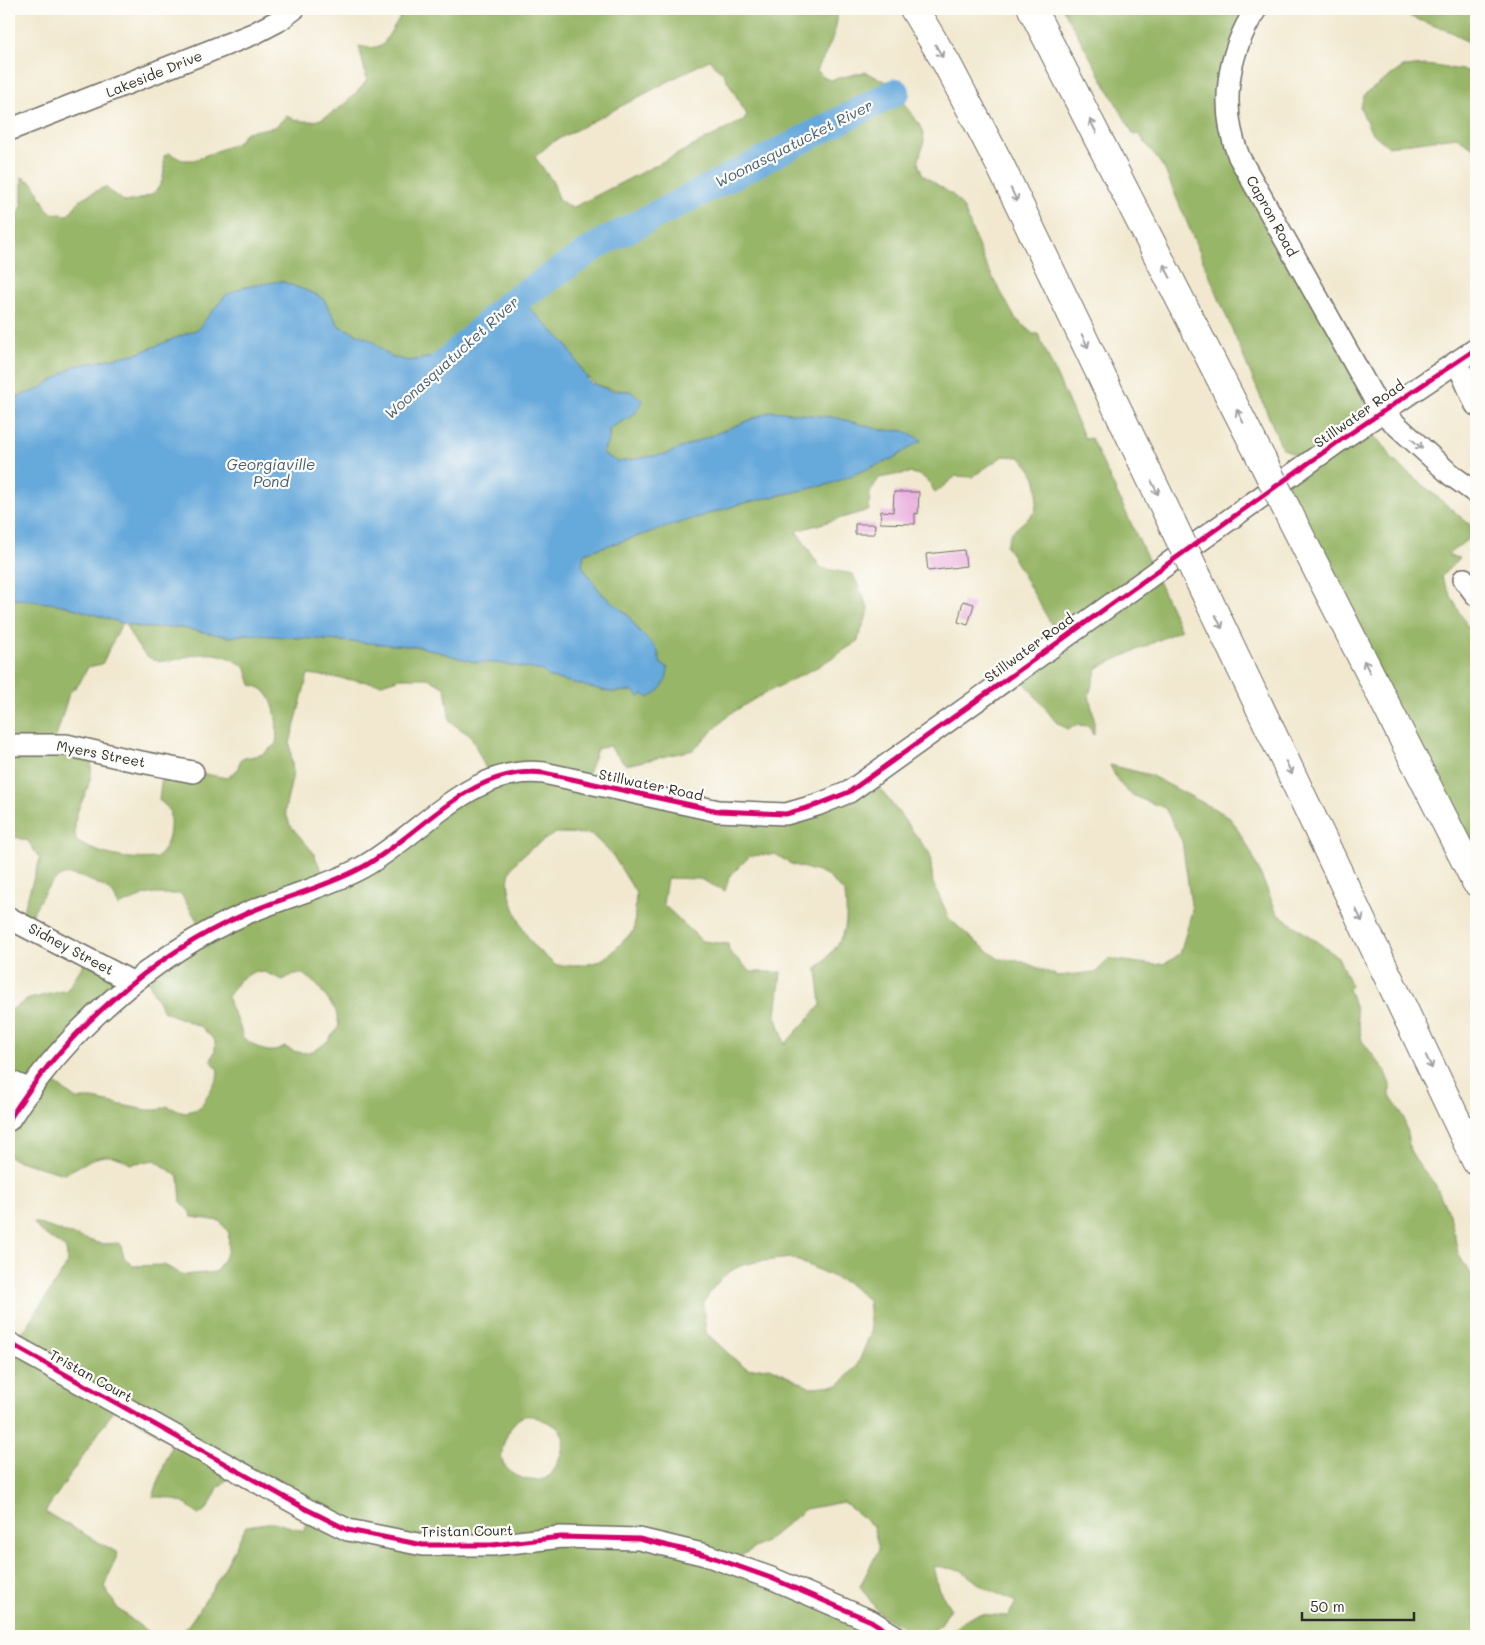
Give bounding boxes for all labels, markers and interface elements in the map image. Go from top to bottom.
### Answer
one-way arrow [935,43,945,57]
street label: Lakeside Drive [103,46,205,102]
water label: Woonasquatucket River [711,94,876,192]
one-way arrow [1088,119,1098,134]
street label: Capron Road [1242,172,1303,260]
one-way arrow [1010,187,1020,202]
one-way arrow [1162,264,1171,279]
water label: Woonasquatucket River [380,291,523,423]
one-way arrow [1081,333,1090,348]
street label: Stillwater Road [1310,375,1408,452]
one-way arrow [1235,409,1244,424]
one-way arrow [1411,438,1424,450]
water label: Georgiaville Pond [227,454,315,491]
one-way arrow [1151,480,1160,495]
street label: Stillwater Road [980,609,1077,686]
one-way arrow [1215,614,1224,629]
one-way arrow [1362,660,1371,675]
street label: Myers Street [55,736,147,771]
one-way arrow [1285,760,1294,775]
street label: Stillwater Road [597,764,705,805]
one-way arrow [1355,907,1364,922]
street label: Sidney Street [25,918,117,979]
one-way arrow [1424,1054,1434,1069]
street label: Tristan Court [46,1345,136,1406]
street label: Tristan Court [421,1520,513,1541]
scale bar [1302,1590,1415,1622]
text: 50 m [1310,1596,1345,1616]

